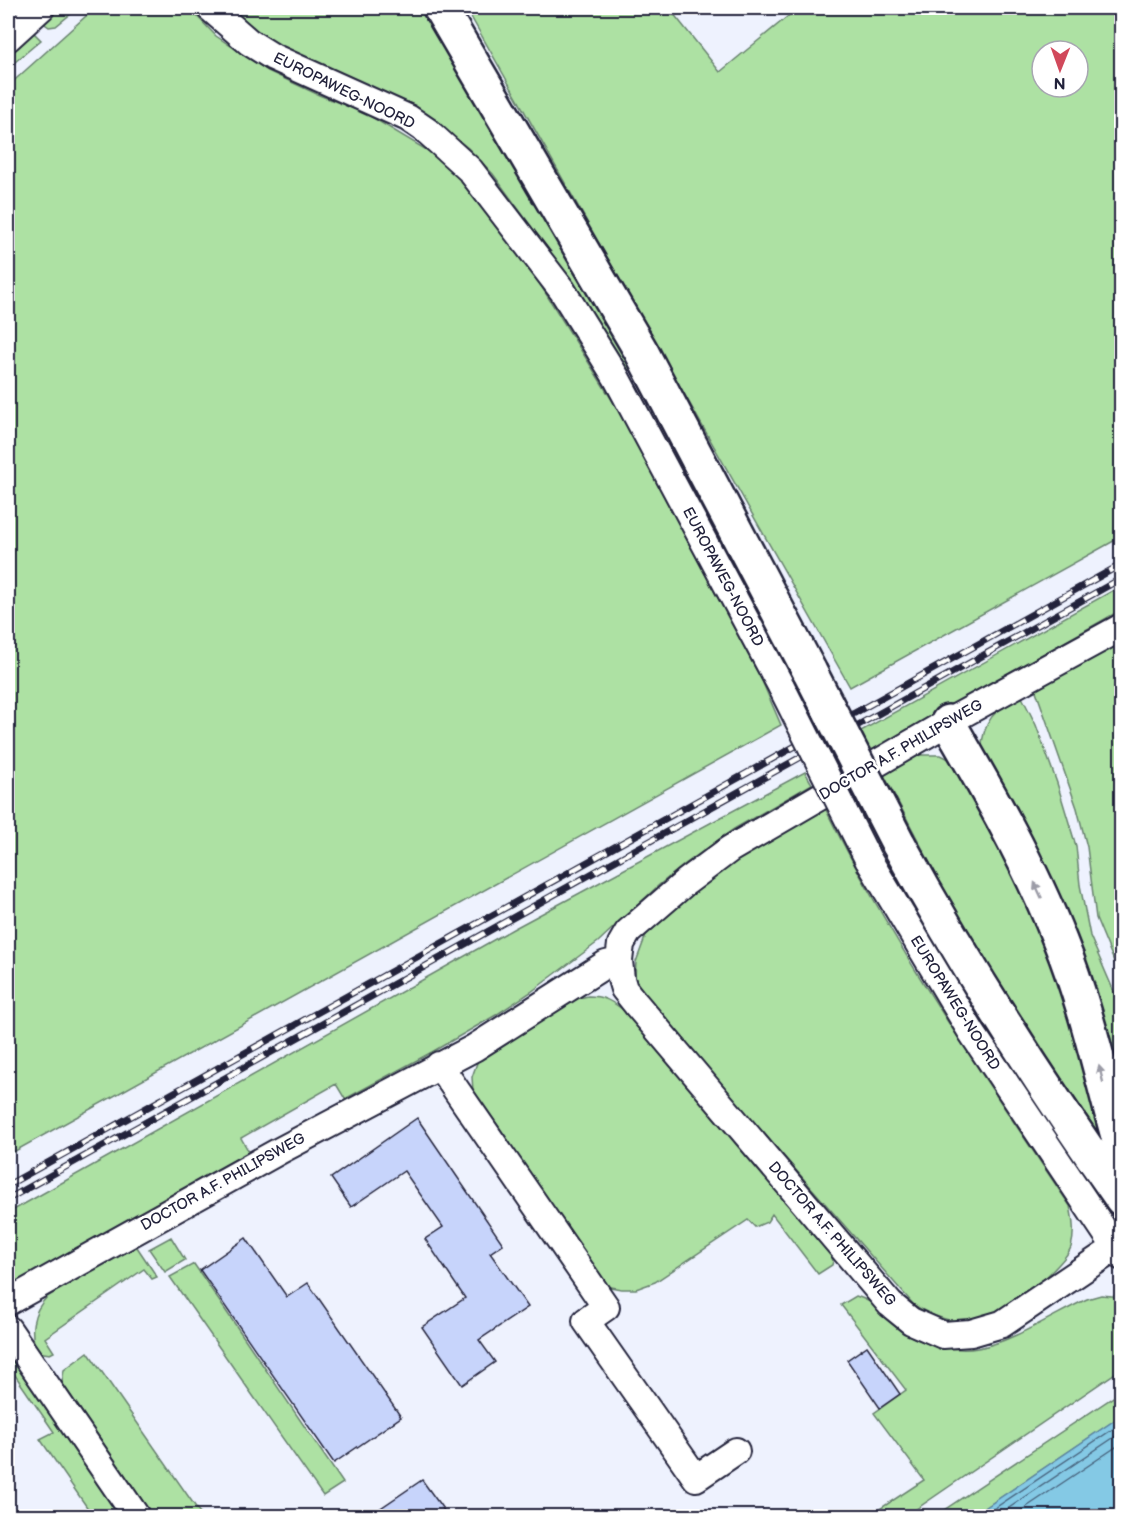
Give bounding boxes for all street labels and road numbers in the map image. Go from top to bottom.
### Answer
street label: EUROPAWEG-NOORD [270,48,418,134]
street label: EUROPAWEG-NOORD [678,504,768,650]
street label: DOCTOR A.F. PHILIPSWEG [816,695,986,805]
street label: EUROPAWEG-NOORD [906,932,1004,1074]
street label: DOCTOR A.F. PHILIPSWEG [137,1129,309,1235]
street label: DOCTOR A.F. PHILIPSWEG [764,1158,900,1310]

